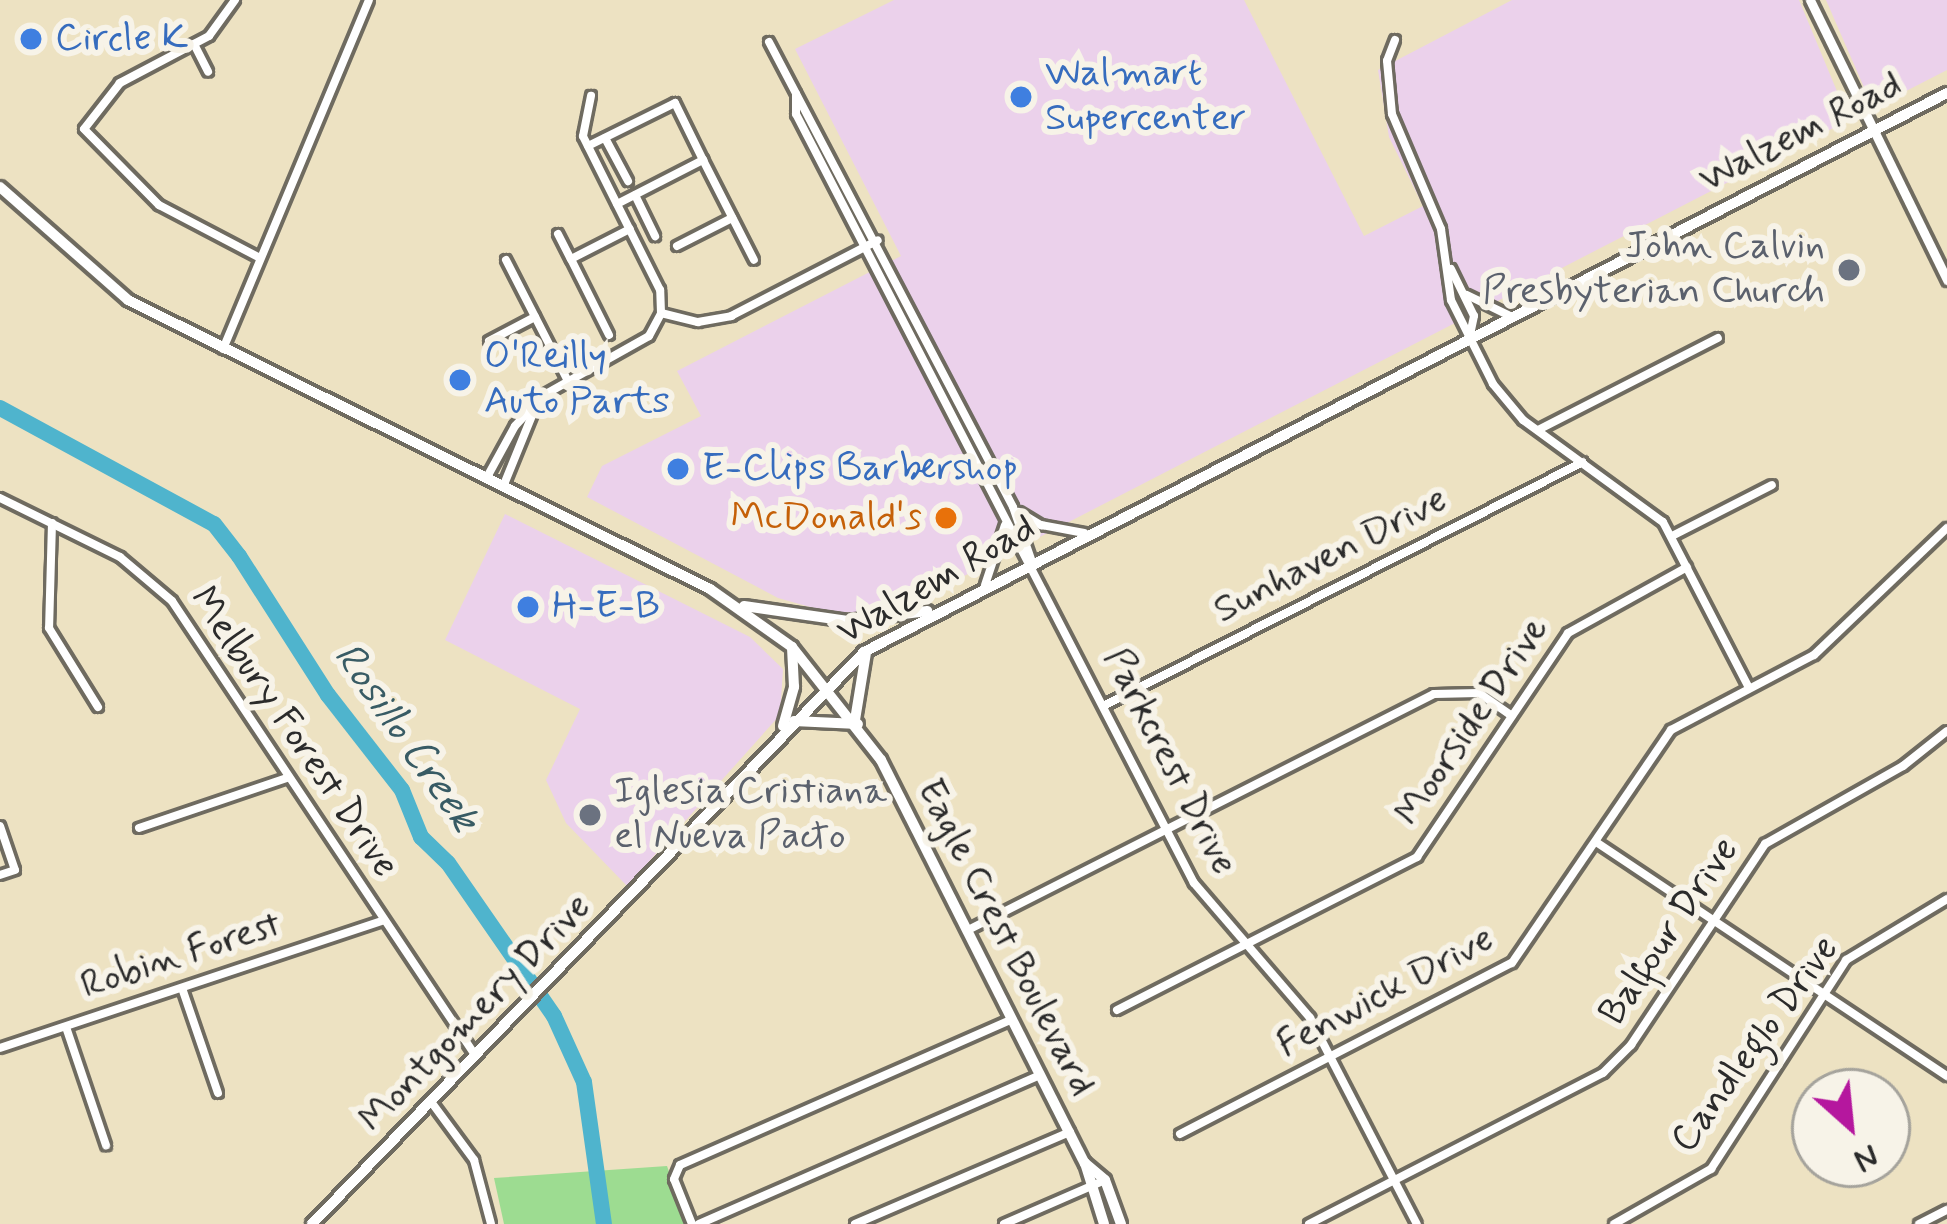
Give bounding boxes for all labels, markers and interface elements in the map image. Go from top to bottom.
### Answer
place label: Circle K [55,16,190,62]
marker: Circle K [18,26,44,52]
place label: Walmart Supercenter [1045,52,1246,143]
street label: Walzem Road [1691,62,1911,204]
marker: Walmart Supercenter [1008,84,1034,110]
place label: John Calvin Presbyterian Church [1474,225,1825,316]
marker: John Calvin Presbyterian Church [1836,257,1862,283]
place label: O'Reilly Auto Parts [484,335,662,426]
marker: O'Reilly Auto Parts [447,367,473,393]
place label: E-Clips Barbershop [702,446,1016,492]
marker: E-Clips Barbershop [665,456,691,482]
street label: Sunhaven Drive [1208,478,1454,634]
place label: McDonald's [731,495,922,541]
street label: Walzem Road [829,505,1045,657]
marker: McDonald's [933,505,959,531]
street label: Melbury Forest Drive [179,579,407,887]
place label: H-E-B [552,584,660,630]
marker: H-E-B [515,594,541,620]
street label: Moorside Drive [1387,610,1559,834]
water label: Rosillo Creek [321,632,489,844]
street label: Parkcrest Drive [1092,641,1246,883]
place label: Iglesia Cristiana el Nueva Pacto [614,770,887,861]
street label: Eagle Crest Boulevard [905,771,1105,1105]
marker: Iglesia Cristiana el Nueva Pacto [577,802,603,828]
street label: Balfour Drive [1591,830,1749,1034]
street label: Montgomery Drive [351,885,601,1143]
street label: Robin Forest [74,901,288,1011]
street label: Fenwick Drive [1271,917,1501,1069]
street label: Candleglo Drive [1662,928,1850,1162]
north arrow [1791,1068,1911,1188]
text: N [1846,1133,1886,1182]

